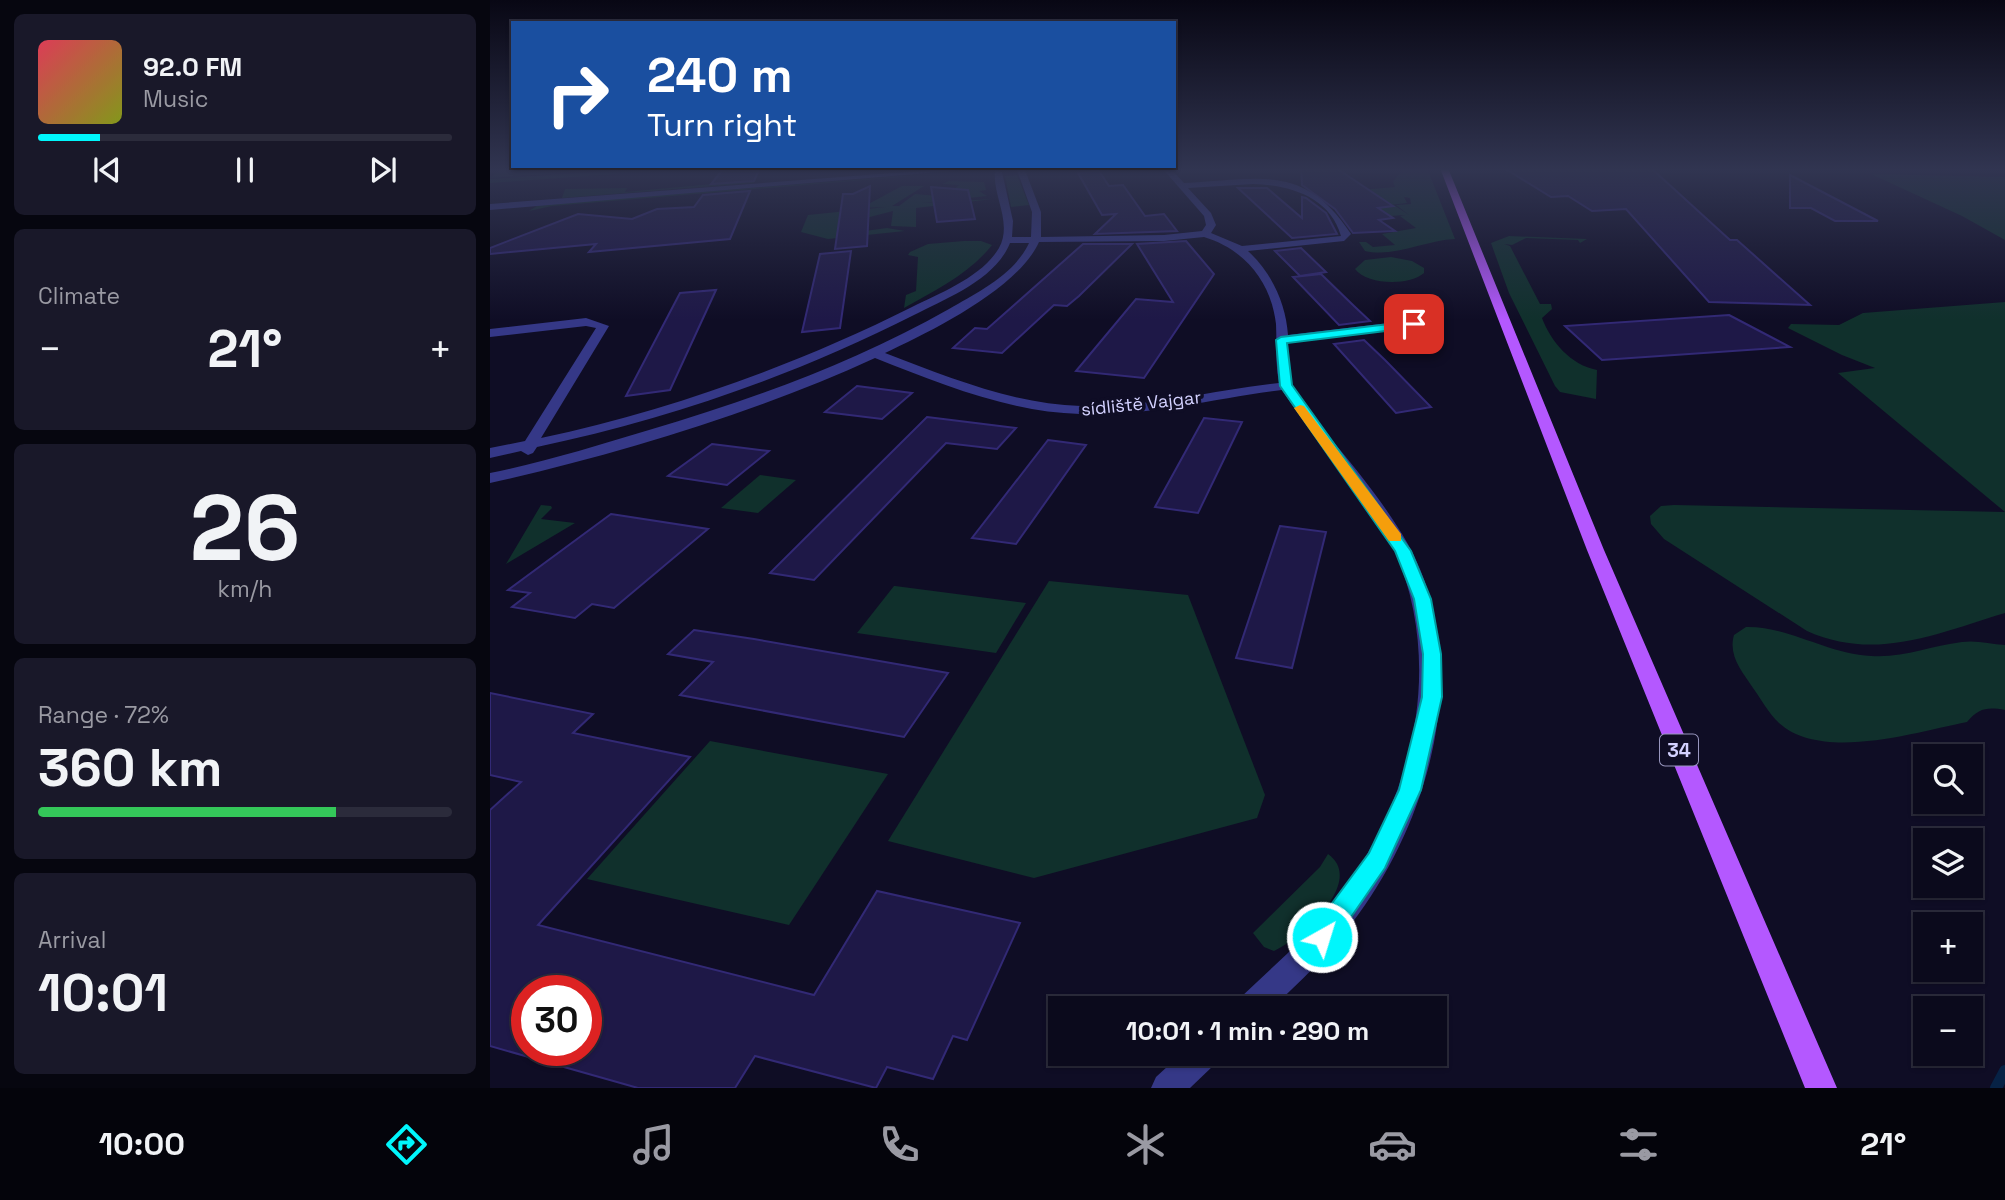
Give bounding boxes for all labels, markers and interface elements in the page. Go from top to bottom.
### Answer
text: 240 m [647,44,793,106]
icon: right [532,49,623,140]
text: 92.0 FM [143,50,242,84]
text: Music [143,84,208,114]
text: Turn right [647,105,797,145]
icon: previous [88,151,126,189]
icon: pause [226,151,264,189]
icon: next [364,151,402,189]
text: Climate [38,281,120,311]
pin [1384,294,1444,354]
icon: arrive [1395,305,1433,343]
text: 21° [208,316,282,382]
text: − [38,325,62,373]
text: + [428,325,452,373]
street label: sídliště Vajgar [1080,385,1202,421]
text: 26 [190,470,300,587]
text: km/h [218,574,272,604]
text: Range · 72% [38,700,169,730]
road number: 34 [1660,734,1698,765]
text: 360 km [38,735,222,801]
map controls [1913,744,1983,1066]
button: search [1913,744,1983,814]
button: layers [1913,828,1983,898]
position arrow [1285,900,1359,974]
button: + [1913,912,1983,982]
text: Arrival [38,925,106,955]
text: 10:01 [38,960,168,1026]
speed limit sign: 30 [511,975,602,1066]
button: − [1913,996,1983,1066]
text: 10:01 · 1 min · 290 m [1126,1014,1369,1048]
icon: directions [382,1120,431,1169]
icon: music [629,1120,678,1169]
icon: phone [875,1120,924,1169]
icon: climate [1121,1120,1170,1169]
icon: car [1368,1120,1417,1169]
icon: filters [1614,1120,1663,1169]
text: 10:00 [99,1124,185,1164]
text: 21° [1860,1124,1906,1164]

